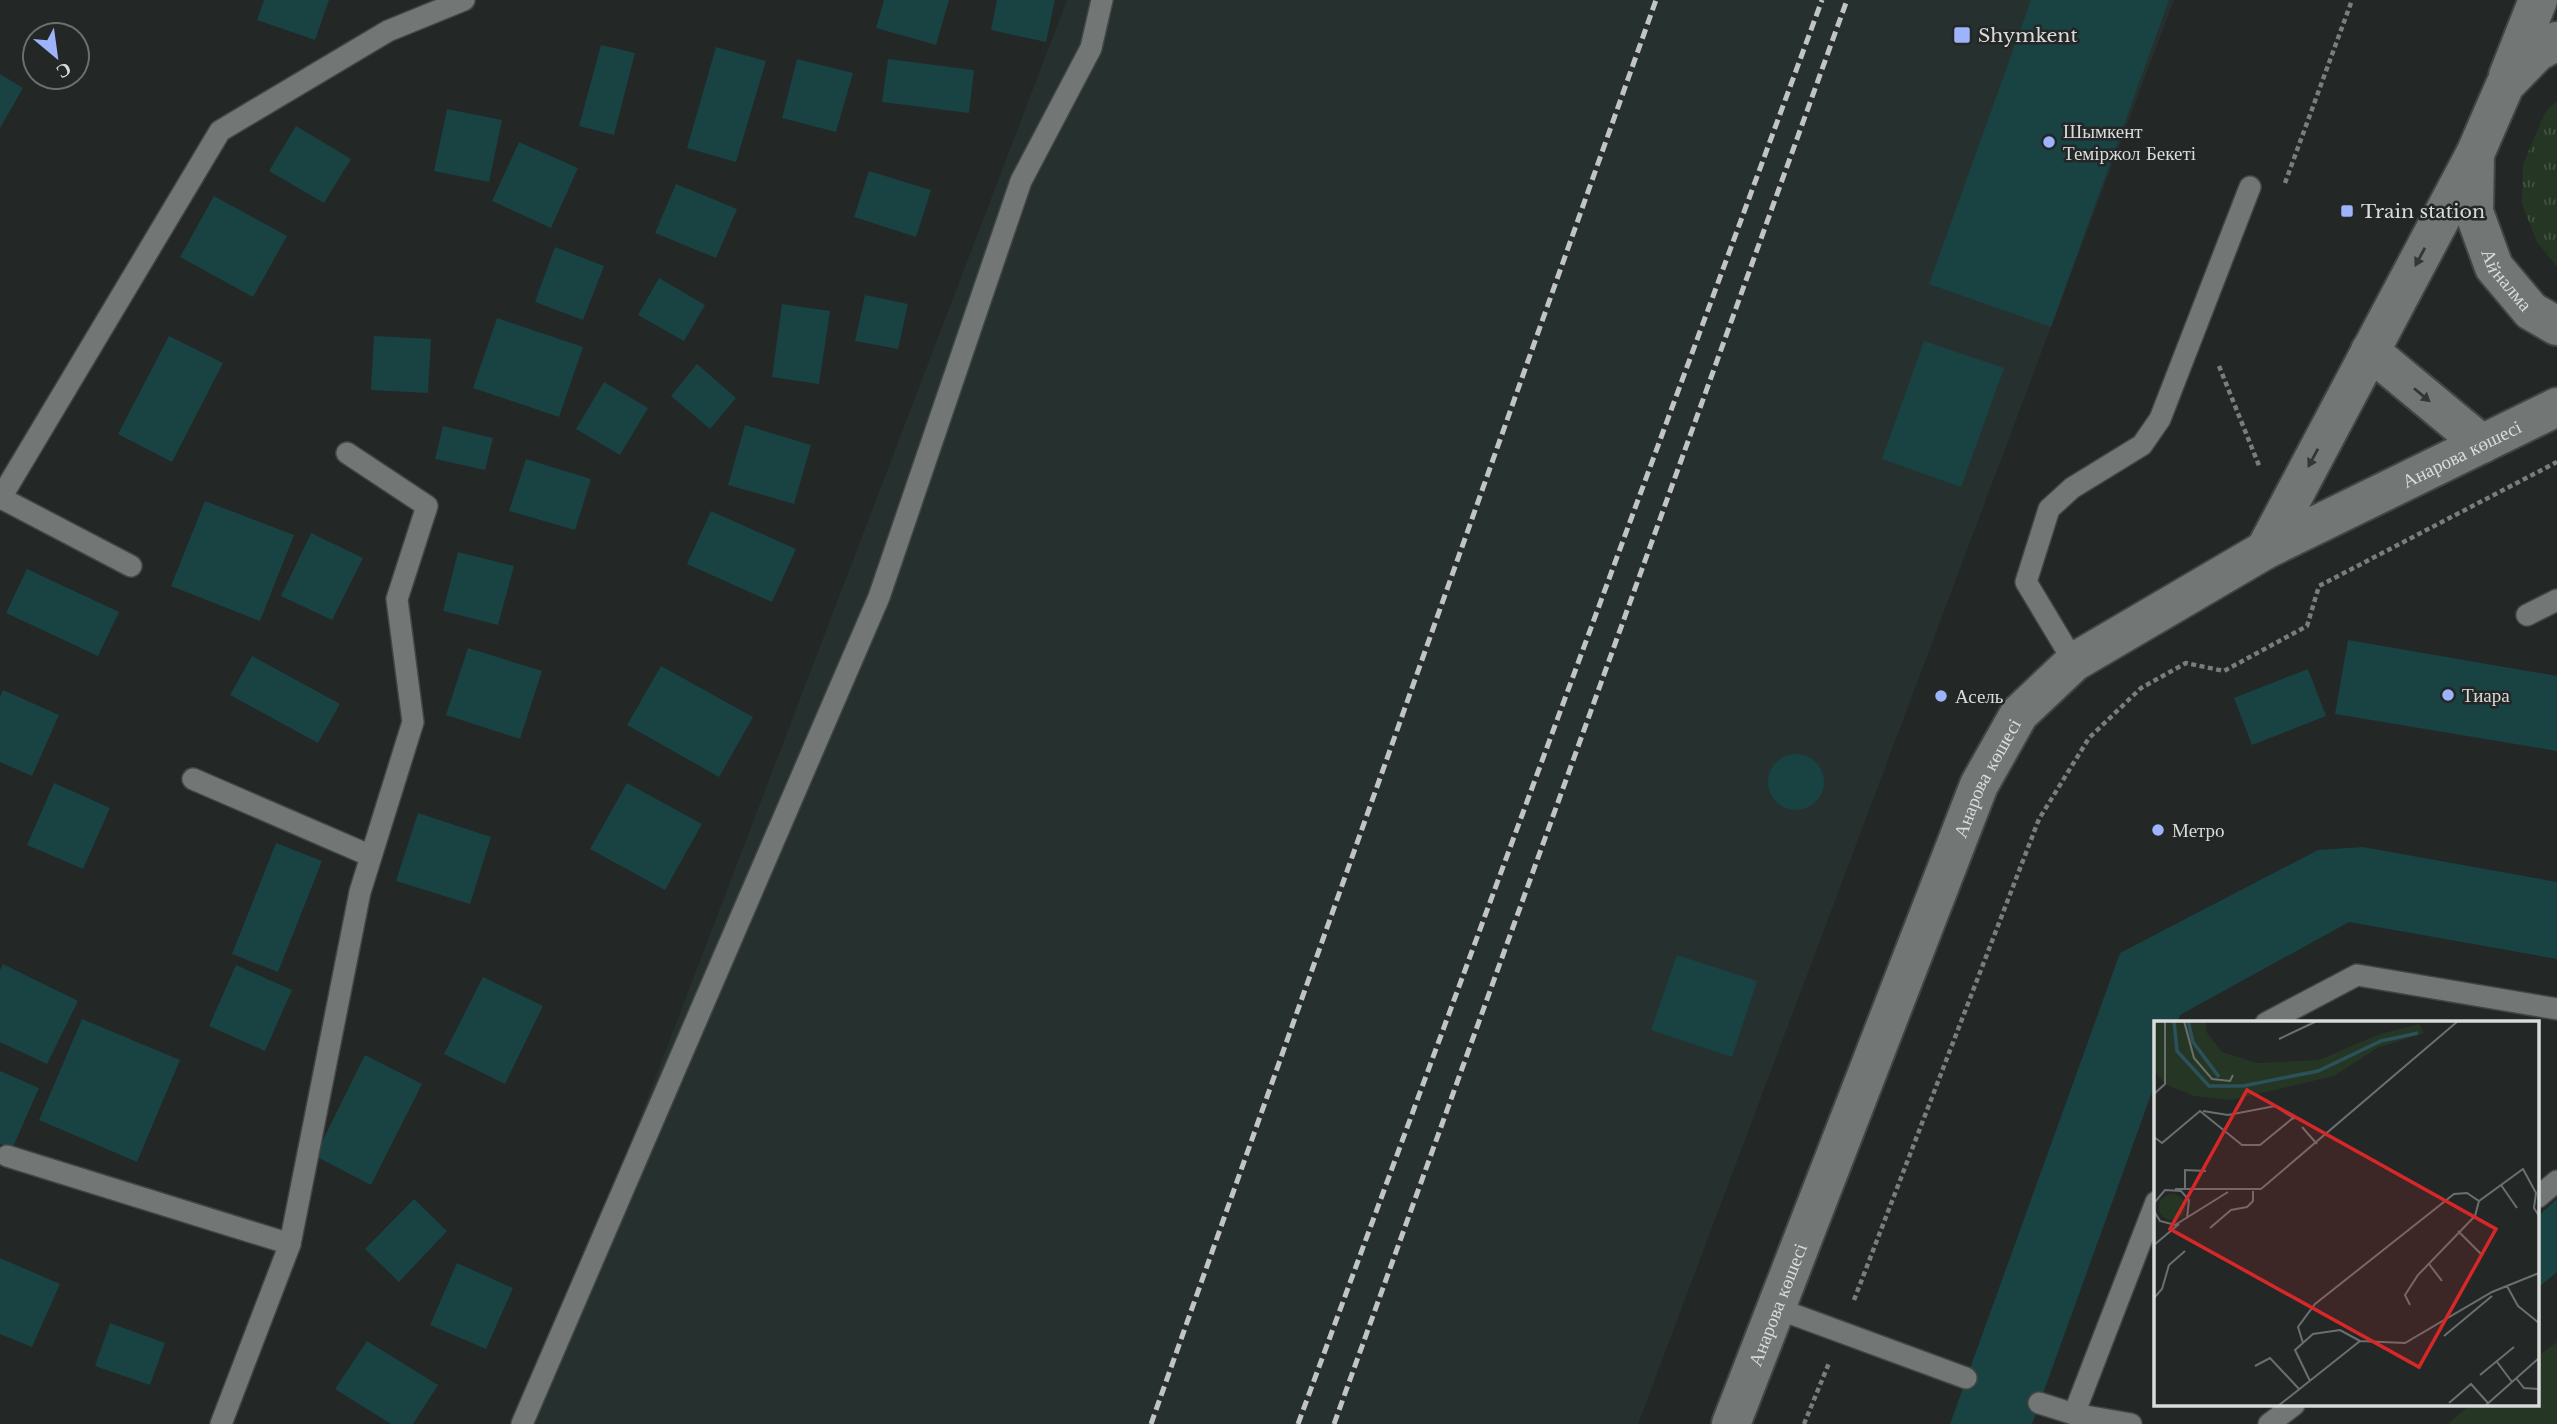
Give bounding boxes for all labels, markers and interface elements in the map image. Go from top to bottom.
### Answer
north arrow [21,21,91,91]
place label: Shymkent [1978,24,2078,47]
marker: Shymkent [1952,25,1972,45]
text: С [52,57,76,84]
place label: Шымкент Теміржол Бекеті [2063,120,2196,165]
marker: Шымкент Теміржол Бекеті [2041,134,2057,150]
place label: Train station [2361,200,2485,223]
marker: Train station [2339,203,2355,219]
street label: Айналма [2476,246,2537,316]
one-way arrow [2414,247,2425,267]
one-way arrow [2414,387,2431,402]
street label: Анарова көшесі [2398,415,2525,493]
one-way arrow [2307,448,2319,468]
place label: Тиара [2462,684,2510,707]
place label: Асель [1955,685,2004,708]
marker: Тиара [2440,687,2456,703]
marker: Асель [1933,688,1949,704]
street label: Анарова көшесі [1949,715,2026,841]
place label: Метро [2172,819,2225,842]
marker: Метро [2150,822,2166,838]
inset map [2154,1021,2540,1406]
street label: Анарова көшесі [1744,1240,1812,1370]

